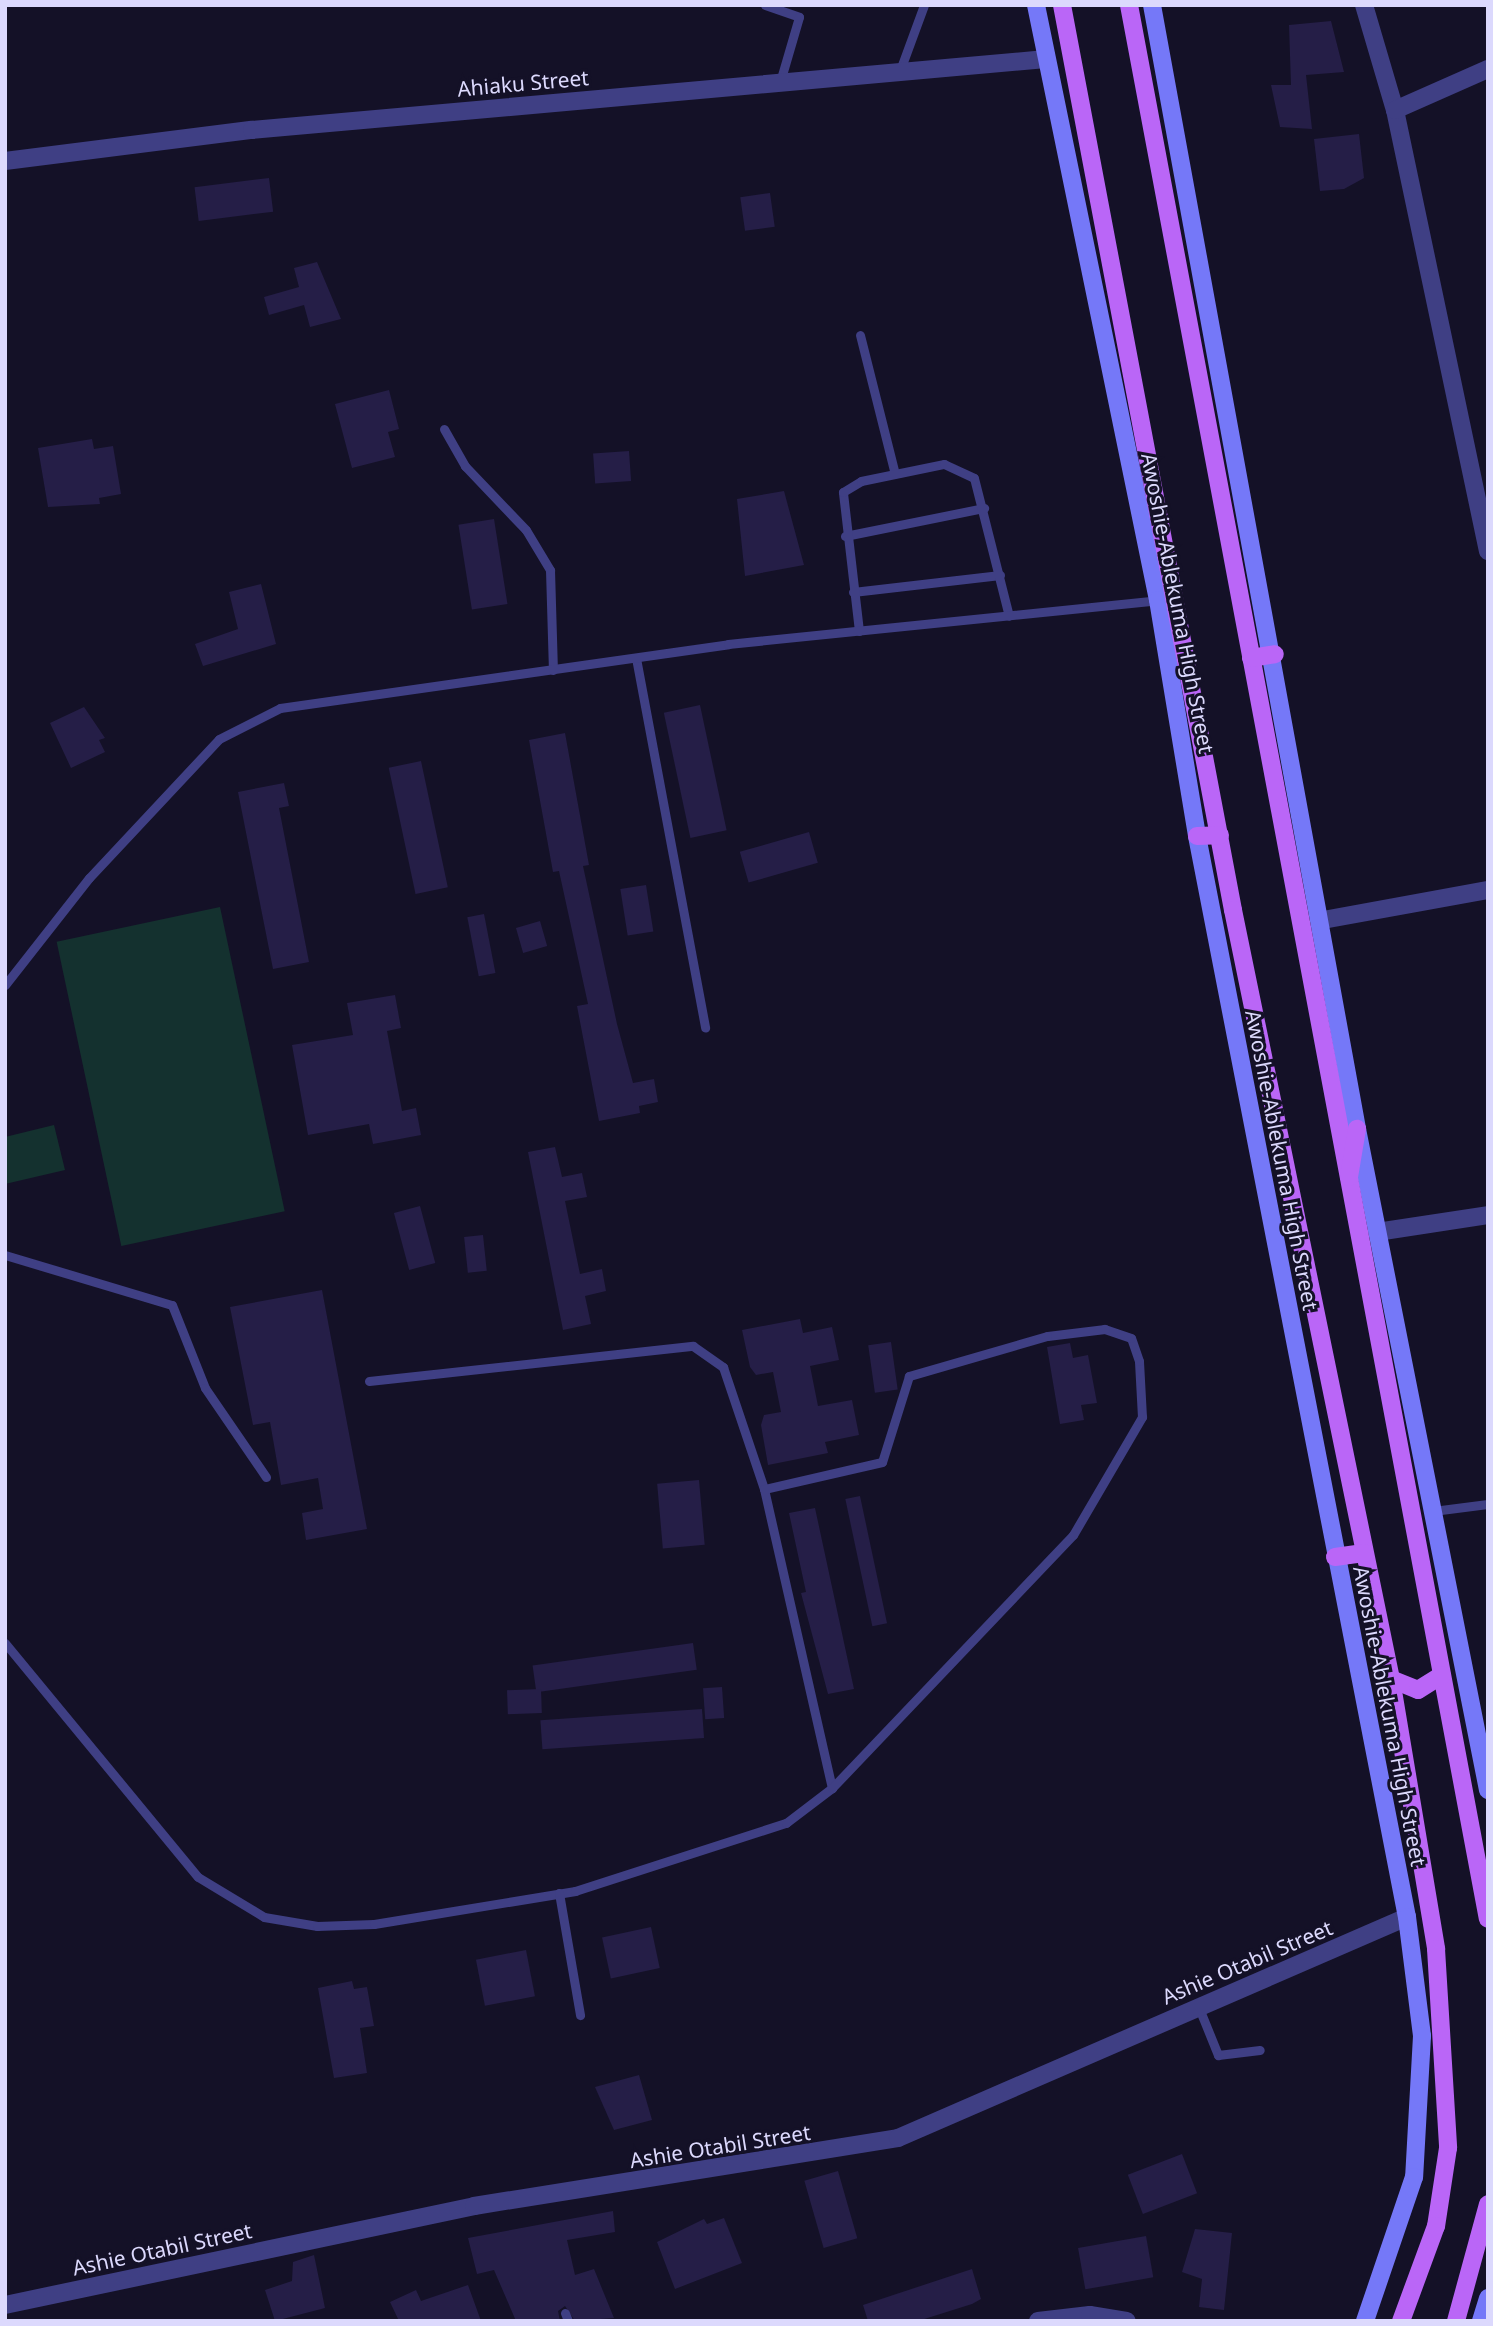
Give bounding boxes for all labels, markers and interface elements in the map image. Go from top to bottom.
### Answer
street label: Ahiaku Street [456,65,590,101]
street label: Awoshie-Ablekuma High Street [1137,451,1219,755]
street label: Awoshie-Ablekuma High Street [1241,1008,1323,1312]
street label: Awoshie-Ablekuma High Street [1349,1564,1431,1868]
street label: Ashie Otabil Street [1158,1915,1336,2009]
street label: Ashie Otabil Street [628,2119,812,2173]
street label: Ashie Otabil Street [70,2218,254,2280]

